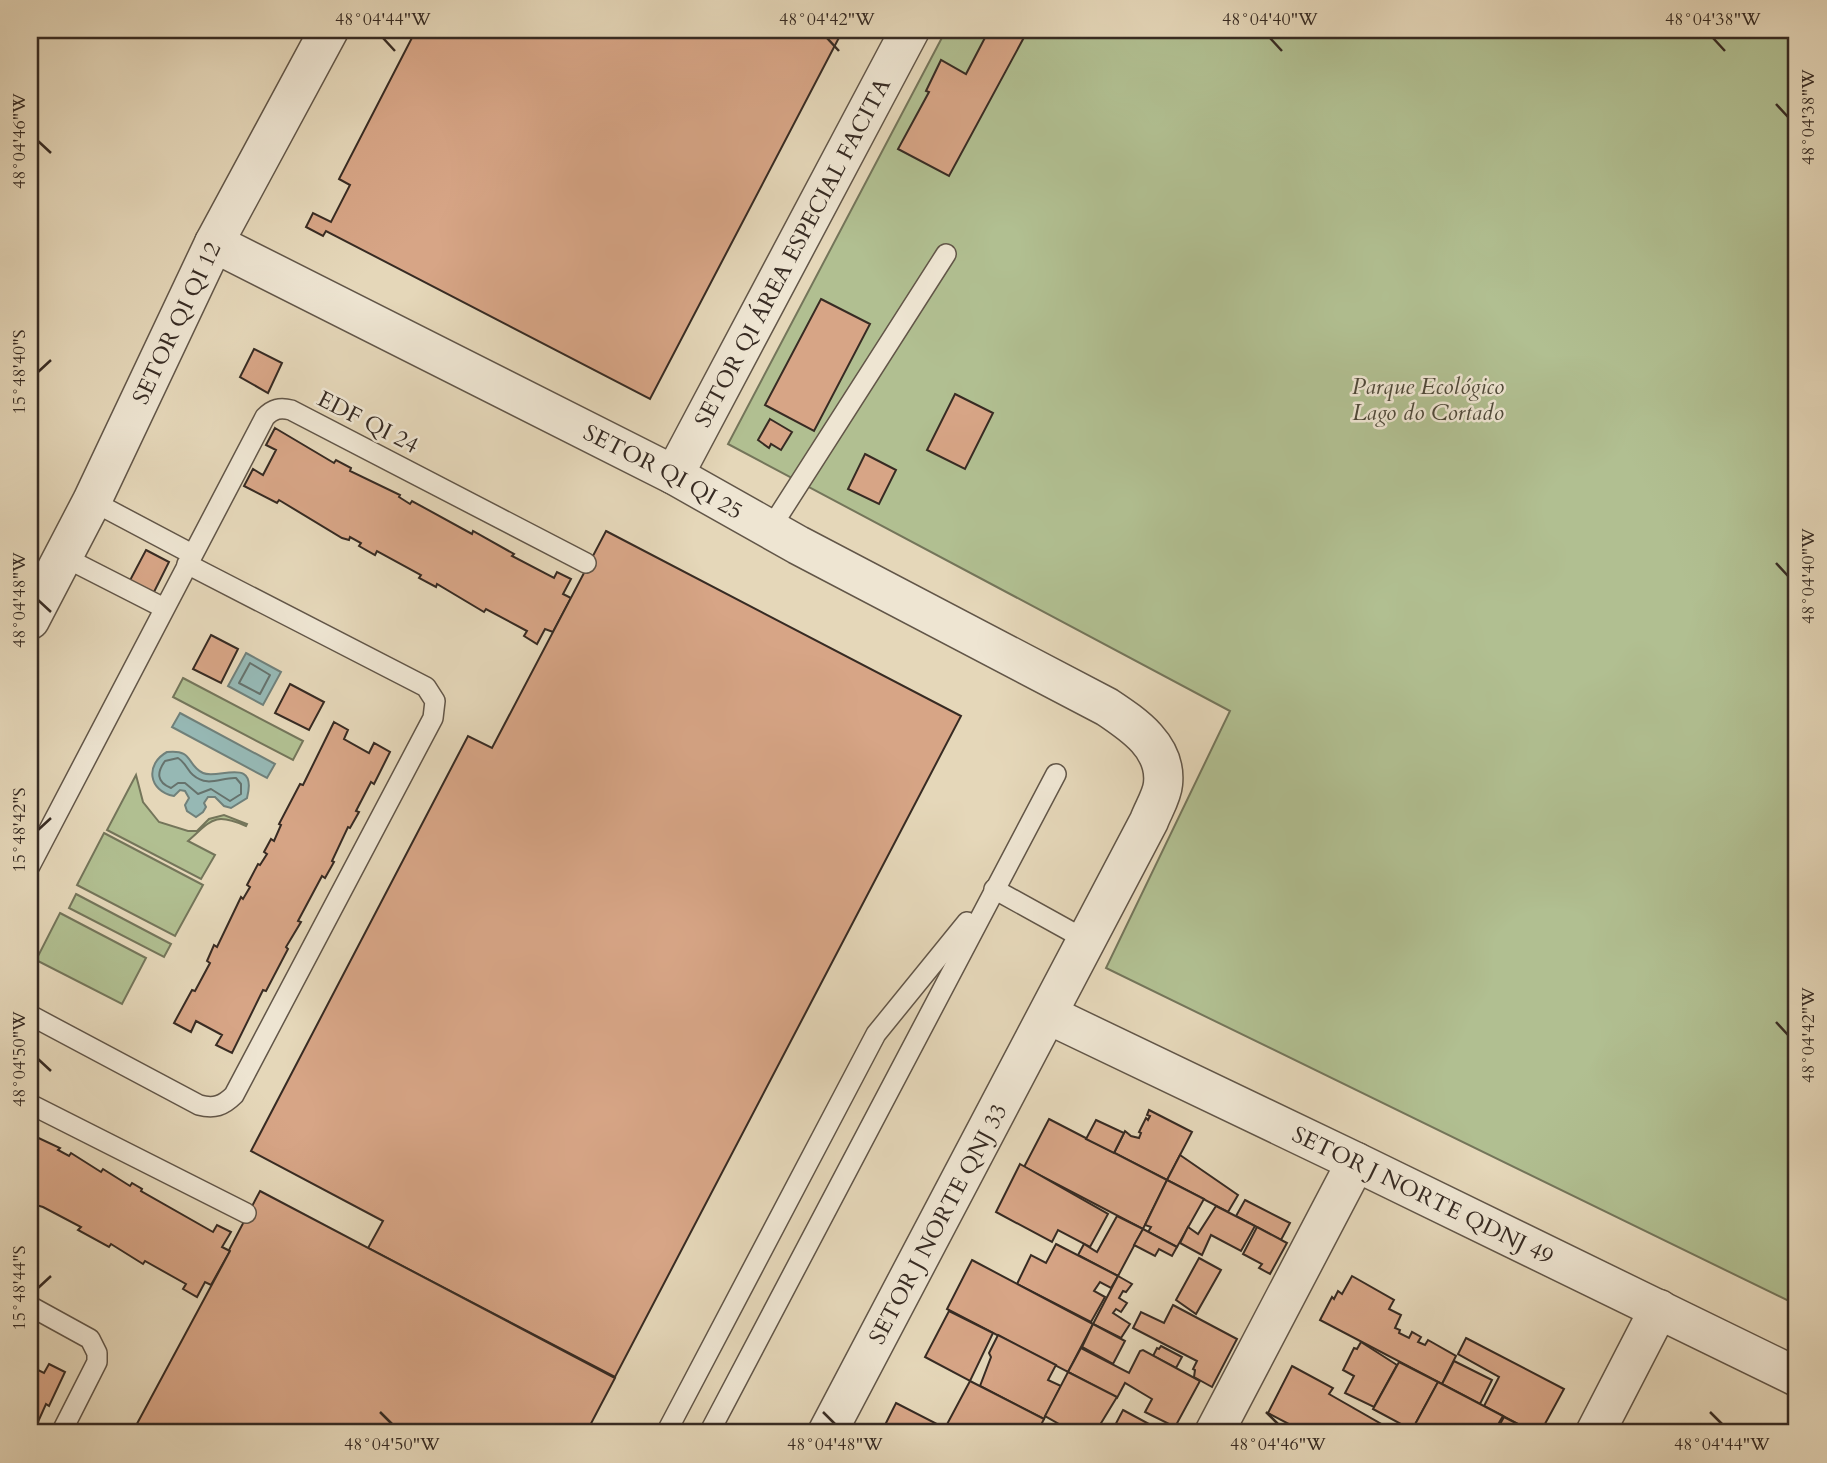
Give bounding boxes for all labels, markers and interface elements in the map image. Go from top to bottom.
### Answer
text: 48°04'44"W [335,7,431,32]
text: 48°04'42"W [779,7,875,32]
text: 48°04'40"W [1222,7,1318,32]
text: 48°04'38"W [1665,7,1761,32]
text: 48°04'38"W [1796,69,1821,165]
street label: SETOR QI ÁREA ESPECIAL FACITA [687,72,898,432]
text: 48°04'46"W [7,93,32,189]
street label: SETOR QI QI 12 [125,237,228,409]
text: 15°48'40"S [7,330,32,414]
park label: Parque Ecológico Lago do Cortado [1352,371,1504,428]
street label: EDF QI 24 [312,383,424,461]
street label: SETOR QI QI 25 [578,416,749,526]
text: 48°04'40"W [1796,528,1821,624]
text: 48°04'48"W [7,552,32,648]
text: 15°48'42"S [7,788,32,872]
text: 48°04'42"W [1796,987,1821,1083]
text: 48°04'50"W [7,1011,32,1107]
street label: SETOR J NORTE QNJ 33 [861,1098,1015,1350]
street label: SETOR J NORTE QDNJ 49 [1287,1118,1559,1272]
text: 15°48'44"S [7,1246,32,1330]
text: 48°04'50"W [344,1432,440,1457]
text: 48°04'48"W [787,1432,883,1457]
text: 48°04'46"W [1230,1432,1326,1457]
text: 48°04'44"W [1674,1432,1770,1457]

